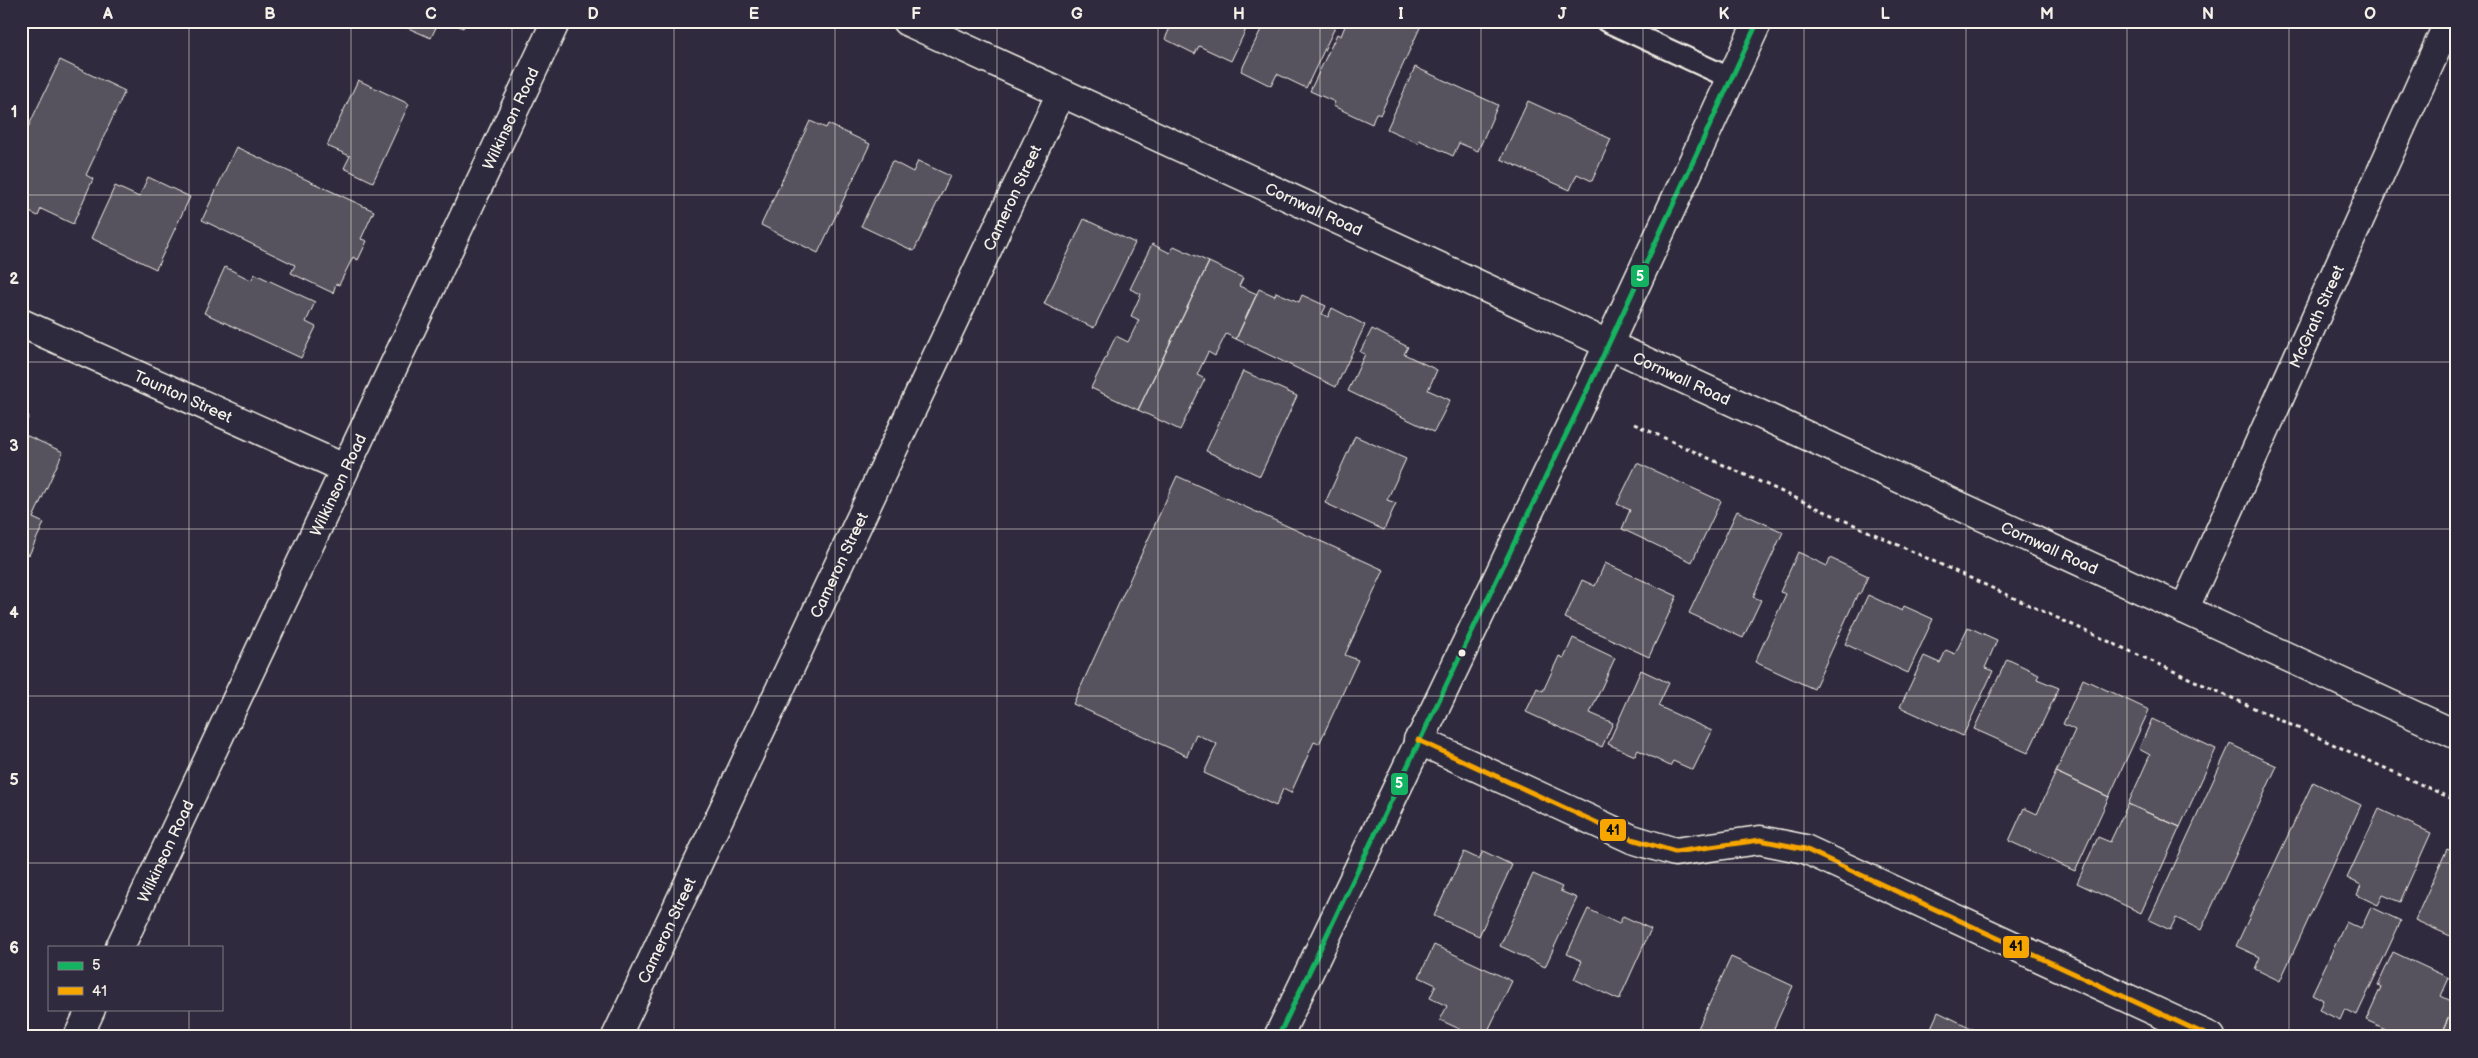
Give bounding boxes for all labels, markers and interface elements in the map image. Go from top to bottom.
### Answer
text: A [102,5,113,24]
text: B [264,5,276,24]
text: C [425,5,437,24]
text: D [587,5,599,24]
text: E [749,5,759,24]
text: F [911,5,921,24]
text: G [1071,5,1083,24]
text: H [1233,5,1245,24]
text: I [1398,5,1404,24]
text: J [1558,5,1567,24]
text: K [1719,5,1730,24]
text: L [1880,5,1890,24]
text: M [2040,5,2054,24]
text: N [2202,5,2214,24]
text: O [2364,5,2376,24]
street label: Wilkinson Road [479,65,544,173]
text: 1 [11,103,17,122]
street label: Cameron Street [980,142,1046,254]
street label: Cornwall Road [1262,180,1365,241]
street label: McGrath Street [2286,263,2349,371]
line badge: 5 [1630,264,1650,288]
text: 5 [1636,268,1644,285]
text: 2 [9,270,19,289]
street label: Cornwall Road [1629,349,1733,410]
street label: Taunton Street [131,367,235,428]
street label: Wilkinson Road [307,431,371,540]
text: 3 [9,437,19,456]
street label: Cameron Street [807,509,873,621]
street label: Cornwall Road [1997,518,2101,579]
text: 4 [9,604,19,623]
unlabelled marker [1457,648,1467,658]
text: 5 [9,771,19,790]
line badge: 5 [1390,772,1409,796]
text: 5 [1395,775,1403,792]
street label: Wilkinson Road [134,798,199,906]
line badge: 41 [1599,818,1627,842]
text: 41 [1606,822,1620,839]
street label: Cameron Street [635,875,701,987]
line badge: 41 [2002,935,2030,959]
text: 41 [2009,938,2023,955]
text: 6 [9,939,19,958]
legend [48,946,222,1010]
text: 5 [92,956,101,975]
text: 41 [92,982,107,1001]

